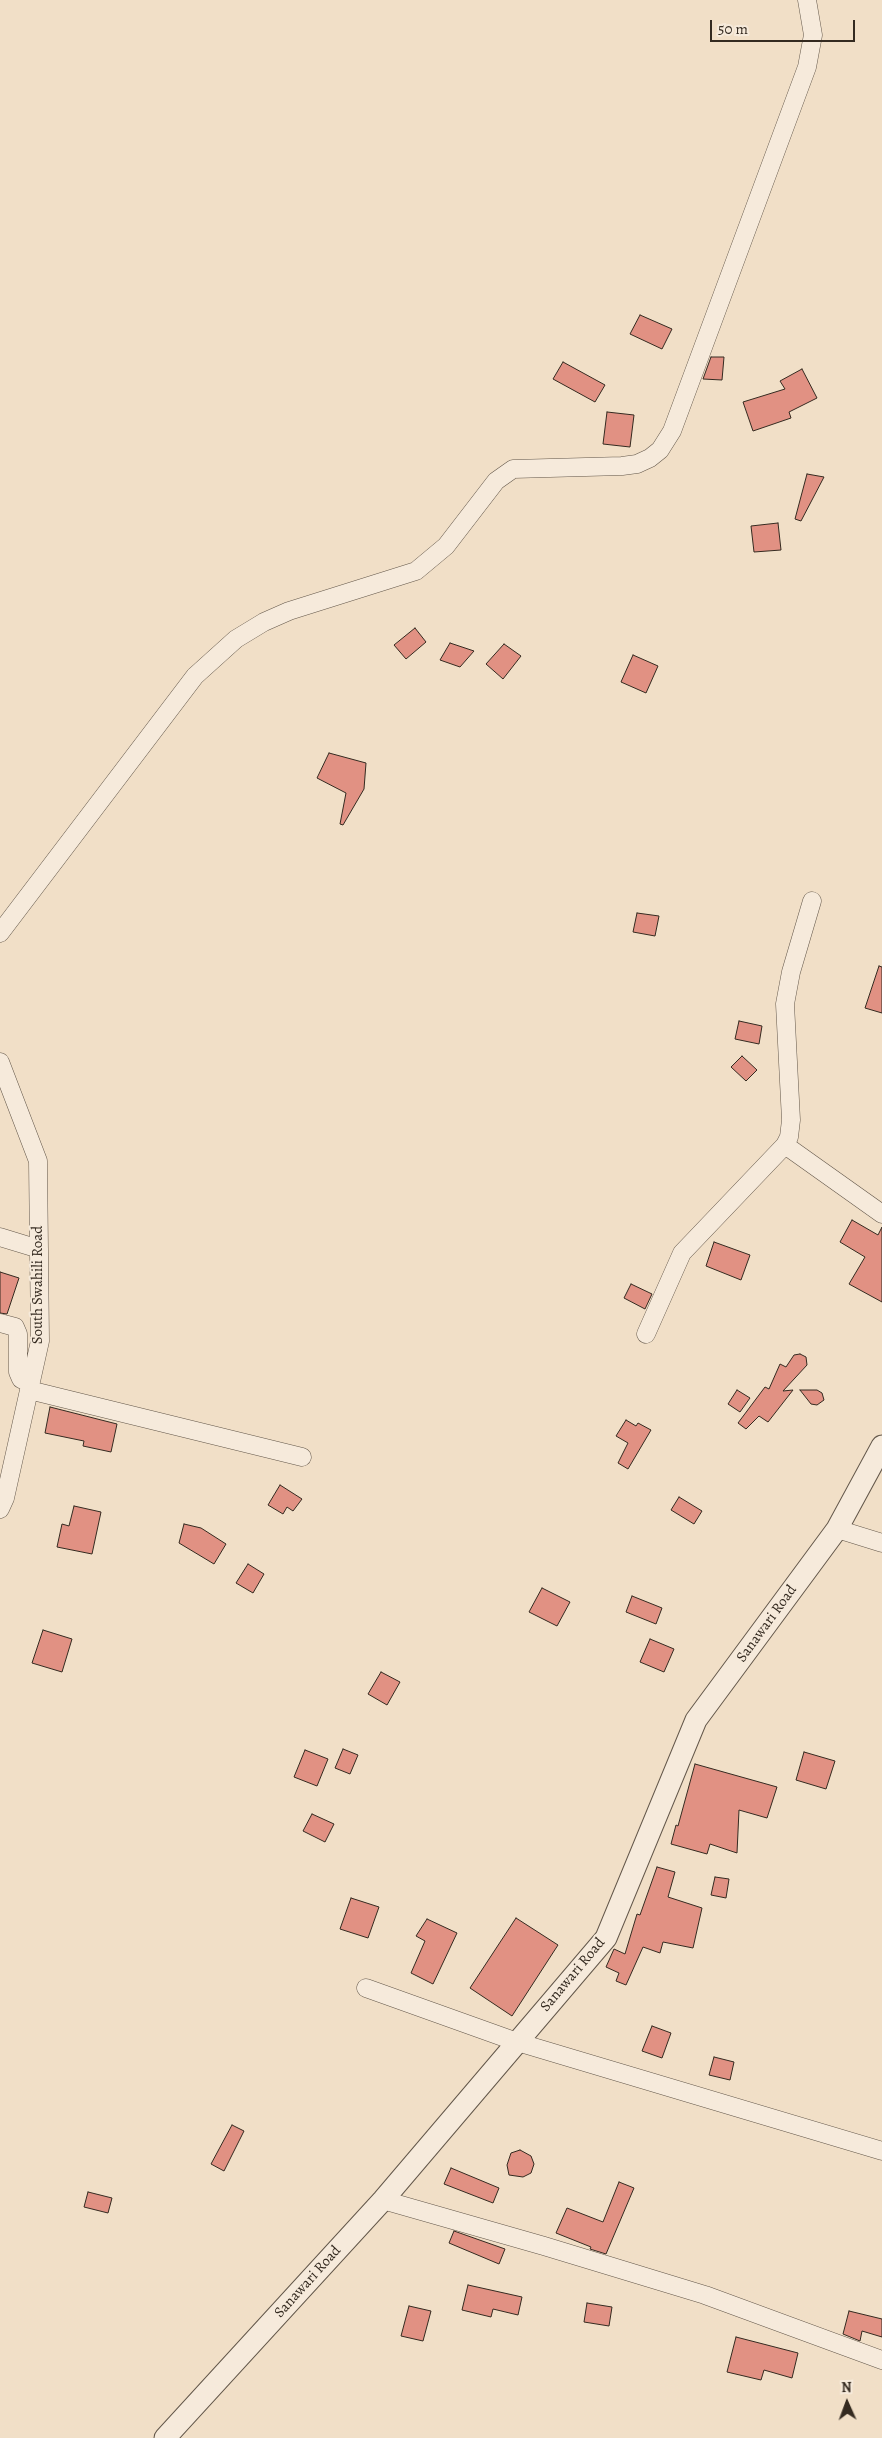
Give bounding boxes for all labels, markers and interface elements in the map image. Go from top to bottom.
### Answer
scale bar [712,10,857,42]
text: 50 m [718,19,748,39]
street label: South Swahili Road [29,1226,47,1344]
street label: Sanawari Road [733,1582,801,1666]
street label: Sanawari Road [537,1934,609,2016]
street label: Sanawari Road [271,2242,345,2322]
north arrow [822,2378,872,2428]
text: N [841,2378,852,2397]

